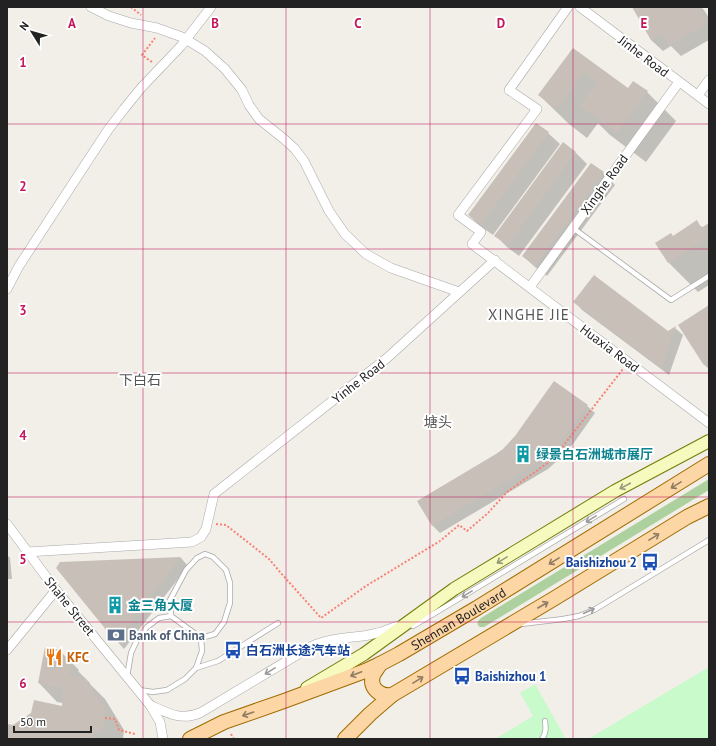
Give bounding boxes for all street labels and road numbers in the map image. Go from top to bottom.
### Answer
street label: Jinhe Road [614,31,672,81]
street label: Xinghe Road [577,151,632,218]
street label: Huaxia Road [577,321,643,376]
street label: Yinhe Road [328,355,388,407]
street label: Shahe Street [41,573,99,640]
street label: Shennan Boulevard [408,584,509,654]

